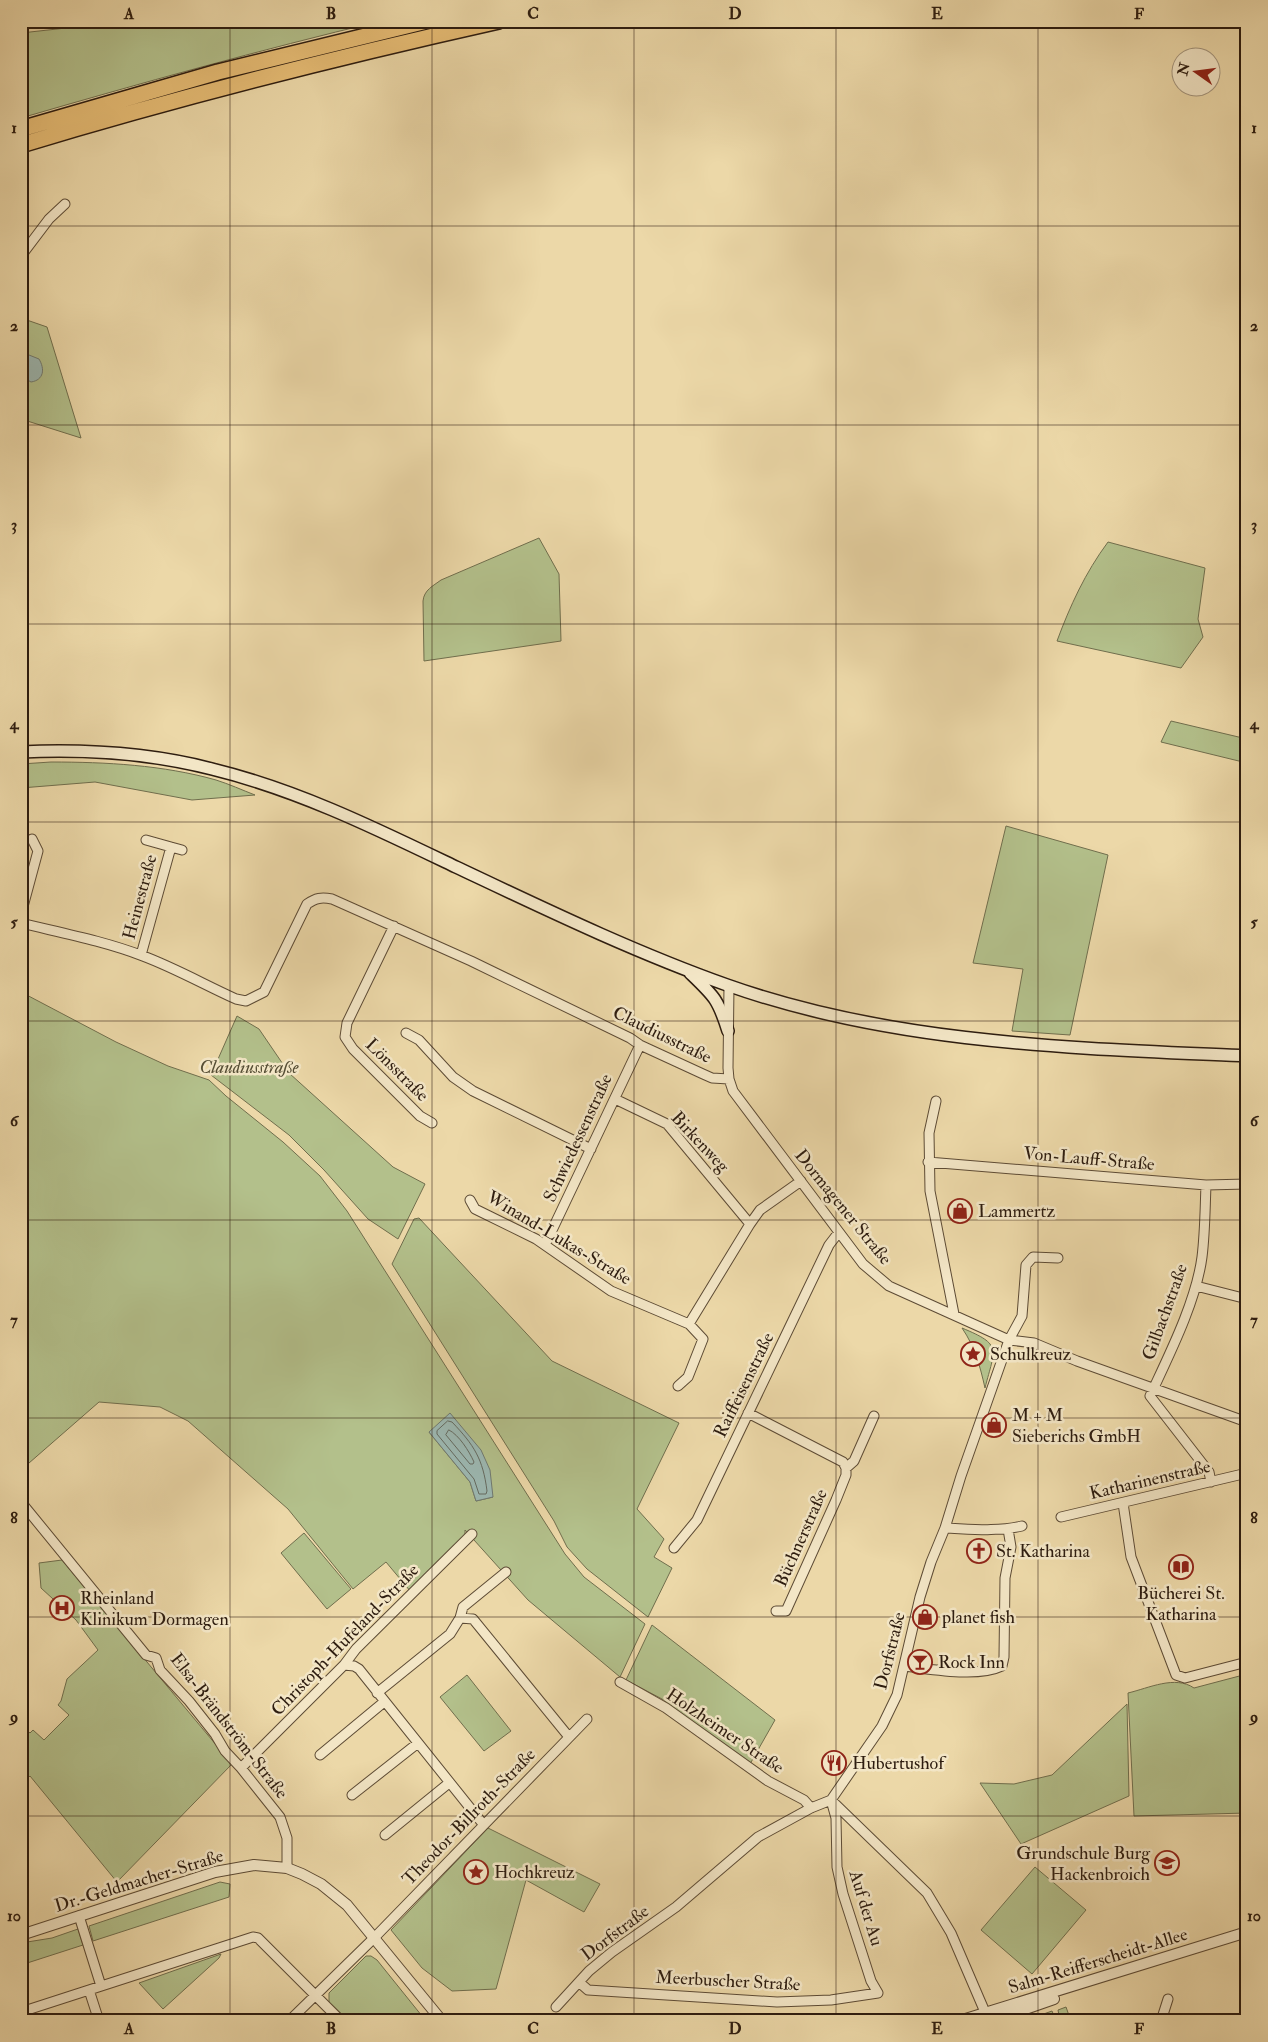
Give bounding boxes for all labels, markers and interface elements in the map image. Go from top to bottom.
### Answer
text: A [123,4,135,24]
text: B [326,4,336,24]
text: C [527,4,539,24]
text: D [728,4,742,24]
text: E [931,4,943,24]
text: F [1134,4,1144,24]
north arrow [1170,48,1220,98]
text: N [1174,60,1194,78]
text: 1 [11,118,17,138]
text: 1 [1251,118,1257,138]
text: 2 [10,316,18,336]
text: 2 [1250,316,1258,336]
text: 3 [11,515,17,535]
text: 3 [1251,515,1257,535]
text: 4 [9,714,20,734]
text: 4 [1249,714,1260,734]
street label: Heinestraße [118,852,162,942]
text: 5 [10,912,18,932]
text: 5 [1250,912,1258,932]
street label: Claudiusstraße [609,1001,716,1069]
street label: Lönsstraße [360,1033,434,1107]
park label: Claudiusstraße [199,1056,300,1079]
street label: Schwiedessenstraße [538,1070,618,1206]
street label: Birkenweg [666,1107,735,1178]
text: 6 [10,1111,20,1131]
text: 6 [1250,1111,1260,1131]
street label: Von-Lauff-Straße [1022,1142,1156,1176]
street label: Dormagener Straße [789,1144,897,1270]
street label: Winand-Lukas-Straße [482,1185,636,1291]
shop icon: Lammertz [947,1198,973,1224]
place label: Lammertz [978,1200,1055,1223]
street label: Gilbachstraße [1137,1260,1193,1363]
text: 7 [10,1310,18,1330]
text: 7 [1250,1310,1258,1330]
street label: Raiffeisenstraße [709,1328,780,1441]
place icon: Schulkreuz [960,1341,986,1367]
place label: Schulkreuz [990,1343,1072,1366]
place label: M + M Sieberichs GmbH [1012,1404,1141,1448]
shop icon: M + M Sieberichs GmbH [981,1412,1007,1438]
street label: Katharinenstraße [1087,1455,1213,1505]
street label: Büchnerstraße [769,1485,833,1590]
text: 8 [10,1508,18,1528]
text: 8 [1250,1508,1258,1528]
church icon: St. Katharina [966,1538,992,1564]
place label: St. Katharina [996,1540,1091,1563]
library icon: Bücherei St. Katharina [1168,1554,1194,1580]
street label: Christoph-Hufeland-Straße [266,1559,424,1721]
place label: Bücherei St. Katharina [1137,1582,1225,1626]
place label: Rheinland Klinikum Dormagen [80,1587,229,1631]
hospital icon: Rheinland Klinikum Dormagen [49,1595,75,1621]
shop icon: planet fish [912,1604,938,1630]
place label: planet fish [941,1606,1015,1629]
street label: Dorfstraße [869,1609,911,1692]
street label: Elsa-Brändström-Straße [165,1648,293,1804]
bar icon: Rock Inn [907,1649,933,1675]
place label: Rock Inn [938,1651,1005,1674]
street label: Holzheimer Straße [662,1683,789,1779]
text: 9 [8,1707,18,1727]
text: 9 [1248,1707,1258,1727]
street label: Theodor-Billroth-Straße [398,1743,541,1890]
restaurant icon: Hubertushof [821,1750,847,1776]
place label: Hubertushof [852,1752,947,1775]
place label: Grundschule Burg Hackenbroich [1016,1842,1151,1886]
street label: Dr.-Geldmacher-Straße [52,1844,227,1918]
school or university icon: Grundschule Burg Hackenbroich [1154,1850,1180,1876]
place icon: Hochkreuz [463,1859,489,1885]
place label: Hochkreuz [494,1861,575,1884]
street label: Auf der Au [843,1866,888,1949]
street label: Dorfstraße [576,1900,654,1966]
text: 10 [7,1906,21,1926]
text: 10 [1247,1906,1261,1926]
street label: Salm-Reifferscheidt-Allee [1006,1923,1191,1999]
street label: Meerbuscher Straße [655,1966,801,1996]
text: A [123,2019,135,2039]
text: B [326,2019,336,2039]
text: C [527,2019,539,2039]
text: D [728,2019,742,2039]
text: E [931,2019,943,2039]
text: F [1134,2019,1144,2039]

